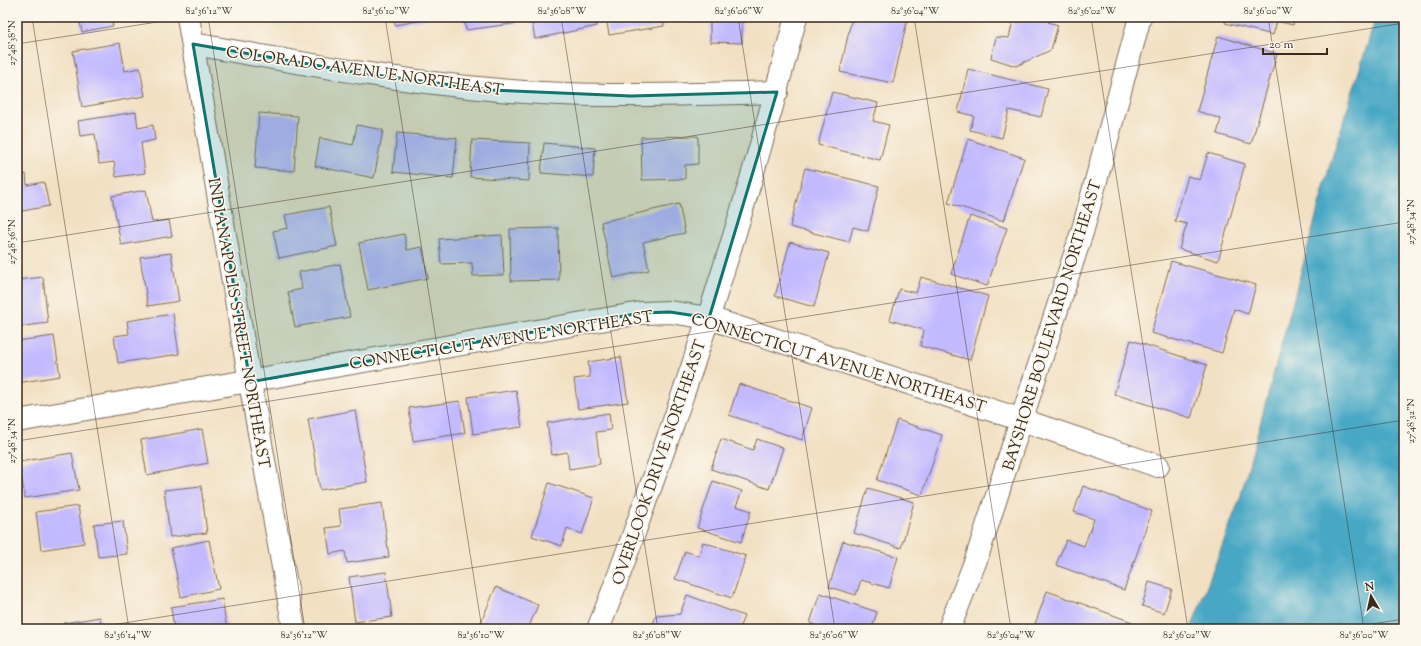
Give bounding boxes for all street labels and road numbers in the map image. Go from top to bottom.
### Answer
street label: COLORADO AVENUE NORTHEAST [224,42,505,103]
street label: INDIANAPOLIS STREET NORTHEAST [201,176,274,471]
street label: BAYSHORE BOULEVARD NORTHEAST [998,178,1109,474]
street label: CONNECTICUT AVENUE NORTHEAST [348,306,655,377]
street label: CONNECTICUT AVENUE NORTHEAST [688,308,989,420]
street label: OVERLOOK DRIVE NORTHEAST [607,337,713,589]

